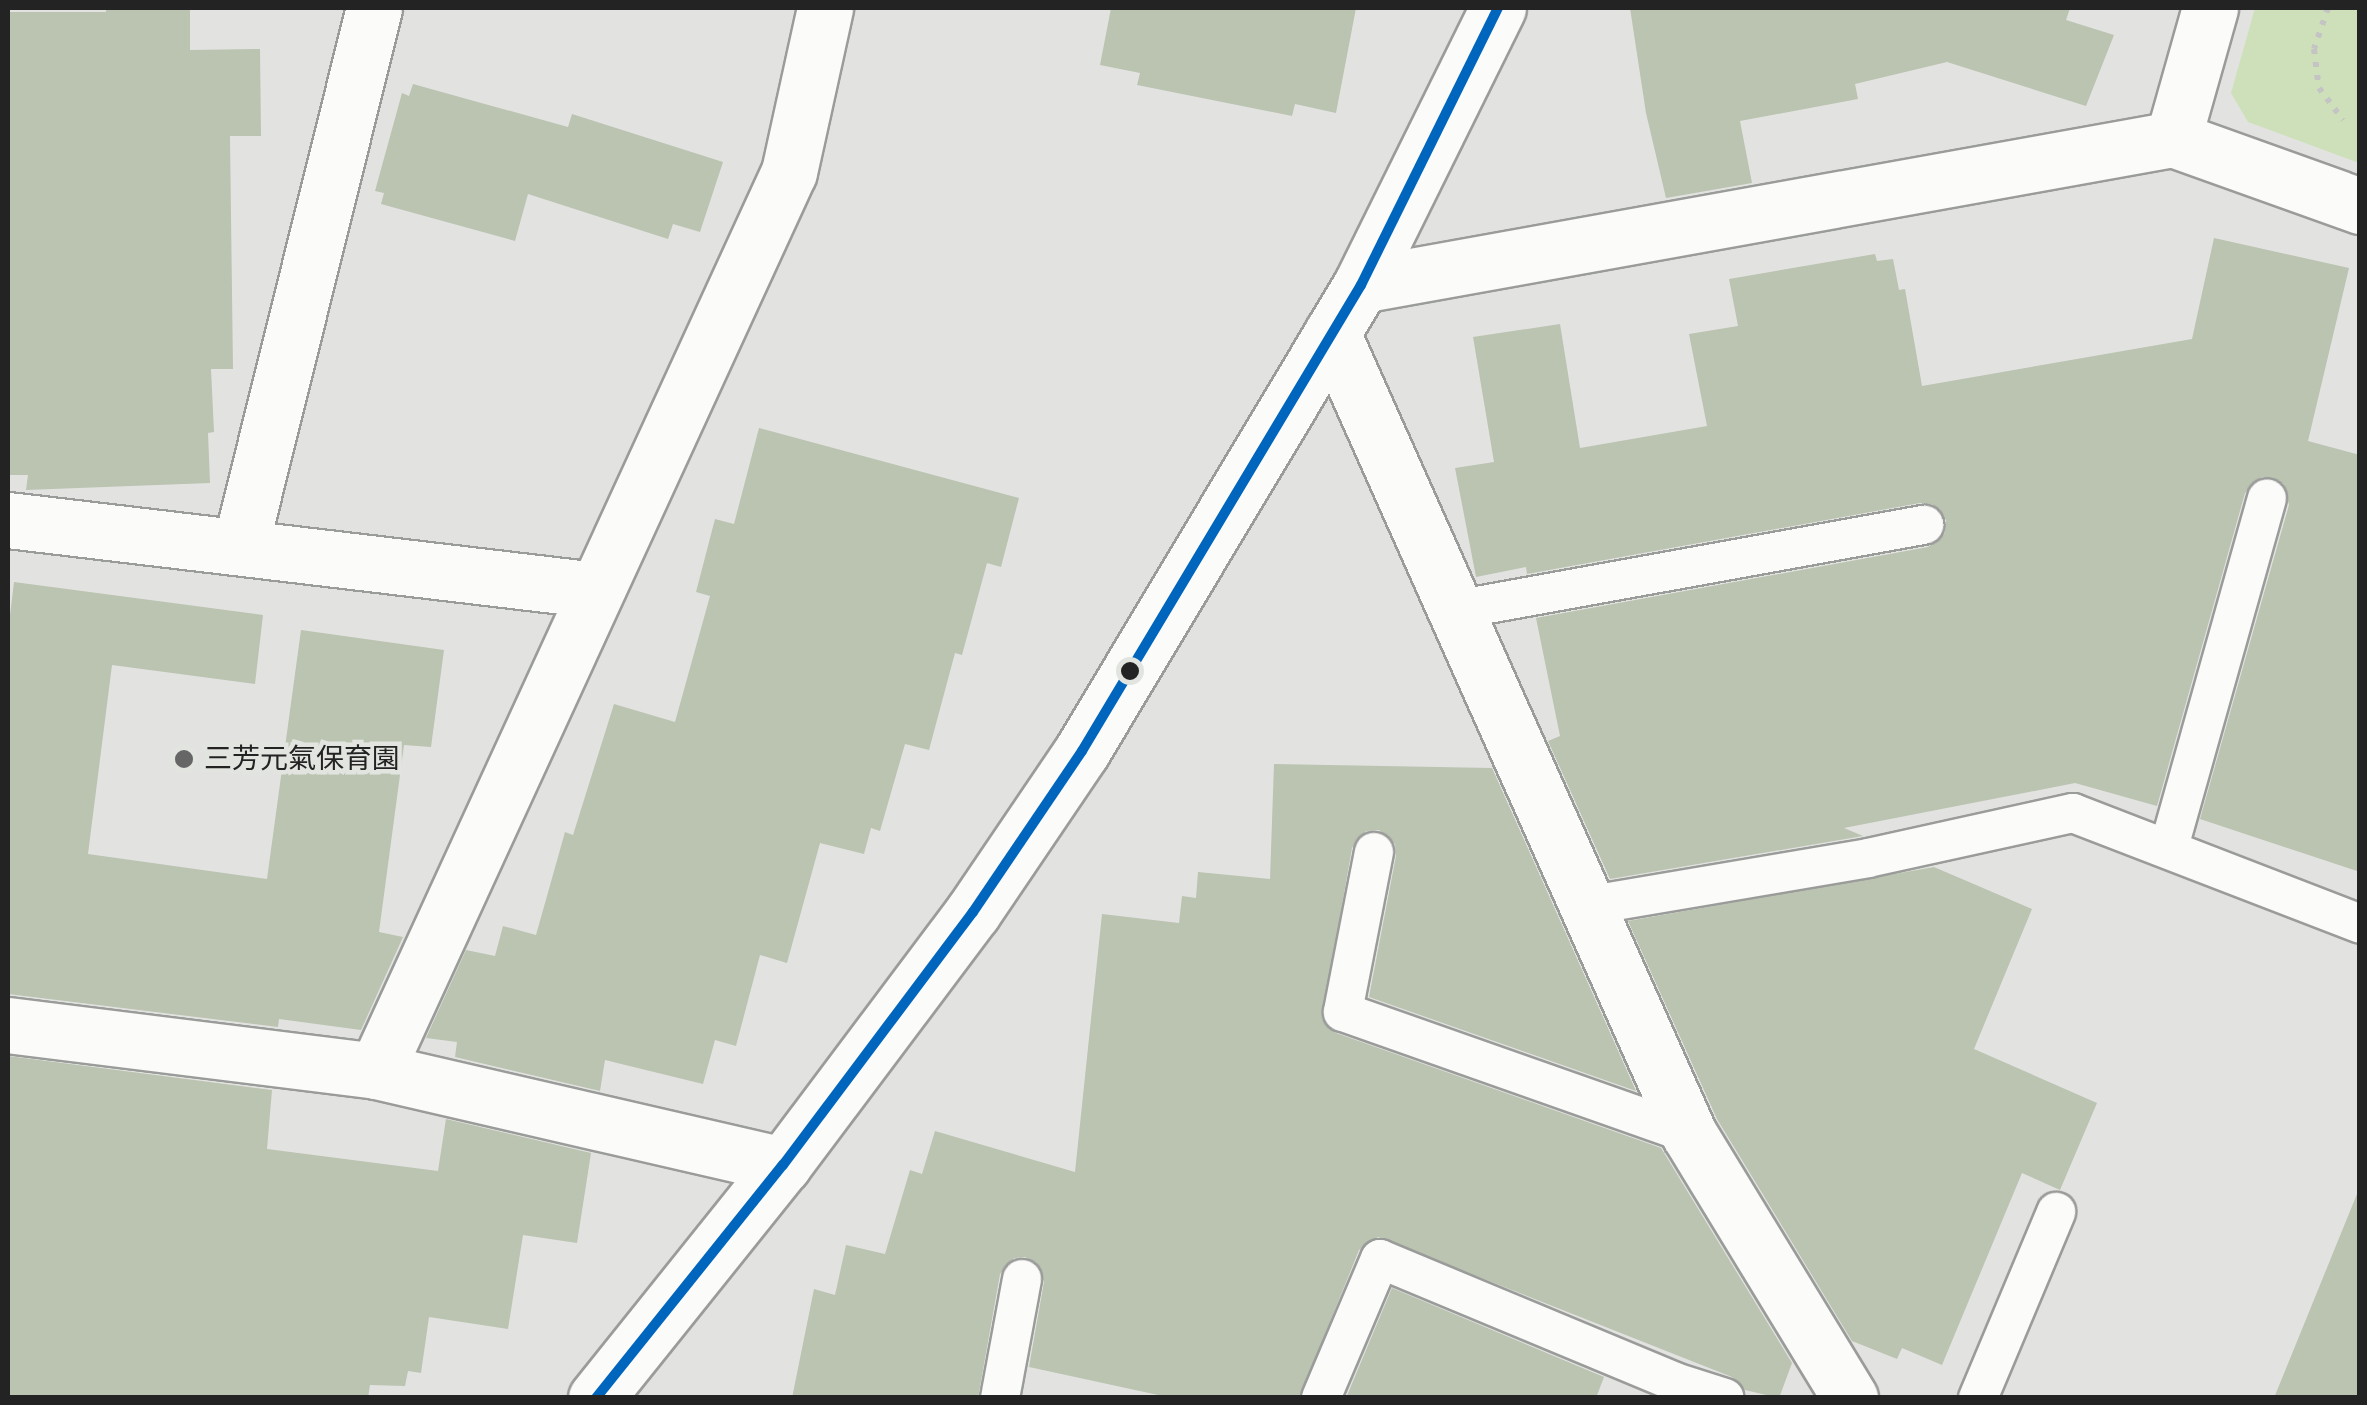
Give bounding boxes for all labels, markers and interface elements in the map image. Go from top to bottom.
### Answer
unlabelled marker [1120,661,1140,681]
place label: 三芳元氣保育園 [204,742,400,776]
marker: 三芳元氣保育園 [173,748,195,770]

